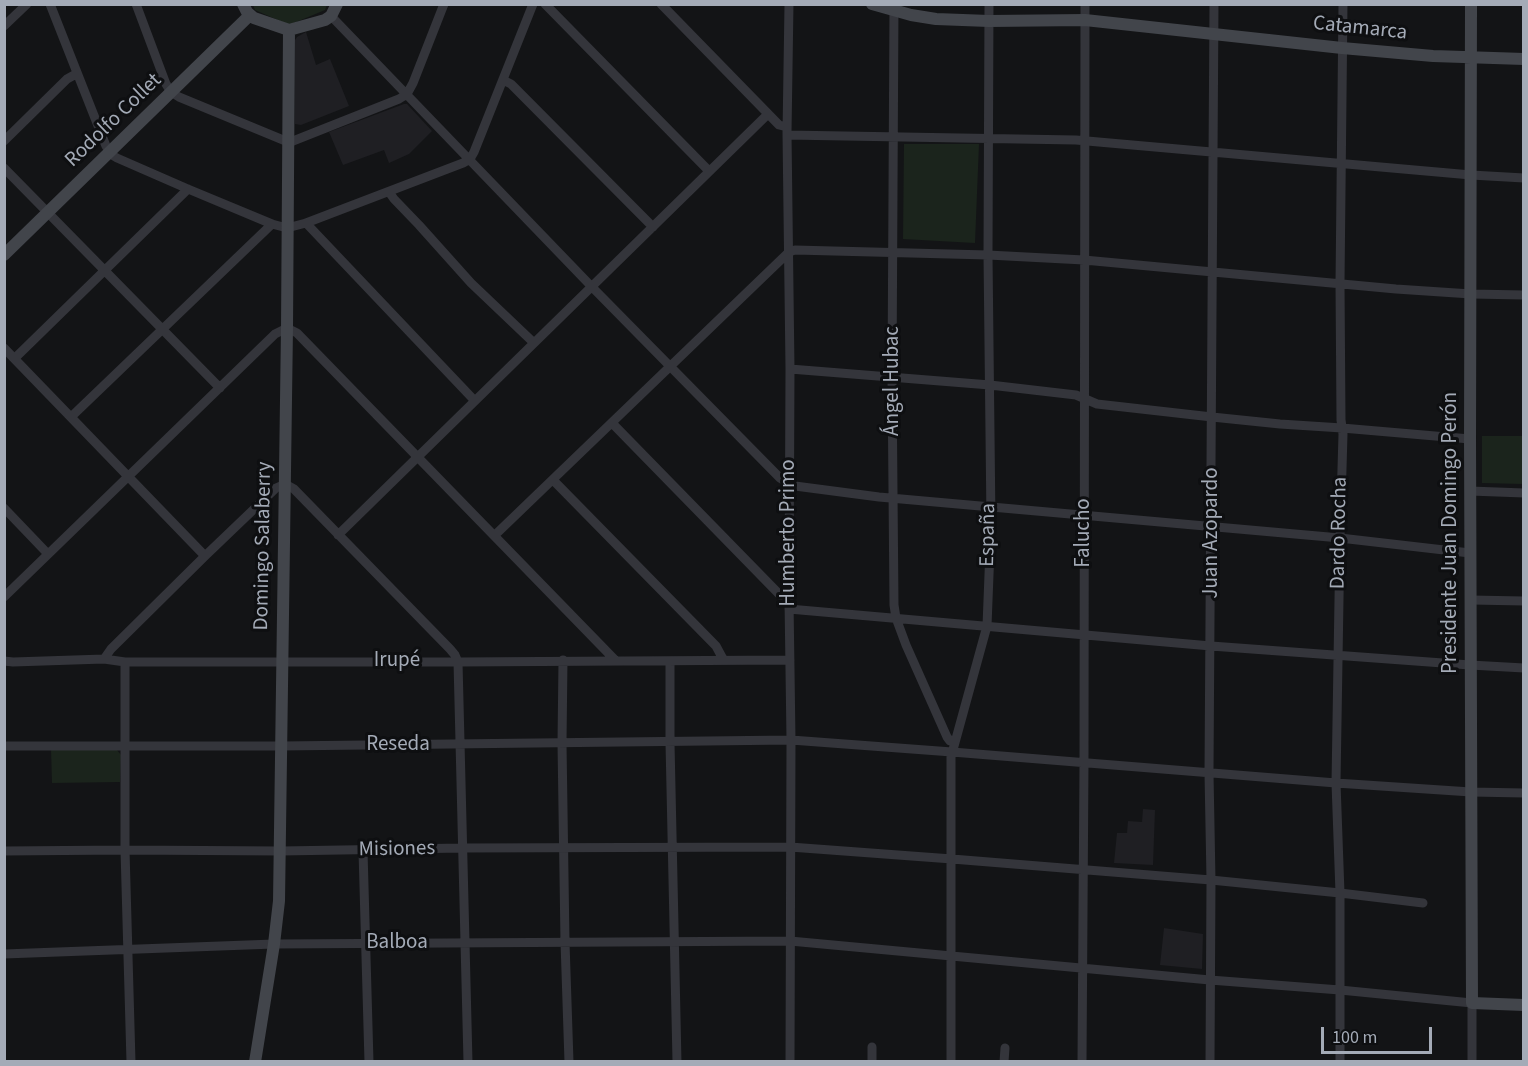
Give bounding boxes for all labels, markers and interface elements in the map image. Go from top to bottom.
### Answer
street label: Catamarca [1312,12,1408,46]
street label: Rodolfo Collet [61,69,167,173]
street label: Ángel Hubac [880,326,906,436]
street label: Presidente Juan Domingo Perón [1438,392,1464,674]
street label: Humberto Primo [776,459,802,607]
street label: Domingo Salaberry [250,461,278,631]
street label: Juan Azopardo [1199,467,1225,599]
street label: Dardo Rocha [1326,477,1354,589]
street label: Falucho [1071,498,1097,568]
street label: España [976,503,1002,567]
street label: Irupé [374,648,420,674]
street label: Reseda [366,732,430,758]
street label: Misiones [359,837,435,863]
street label: Balboa [366,930,428,956]
scale bar [1324,1015,1435,1053]
text: 100 m [1332,1025,1377,1050]

